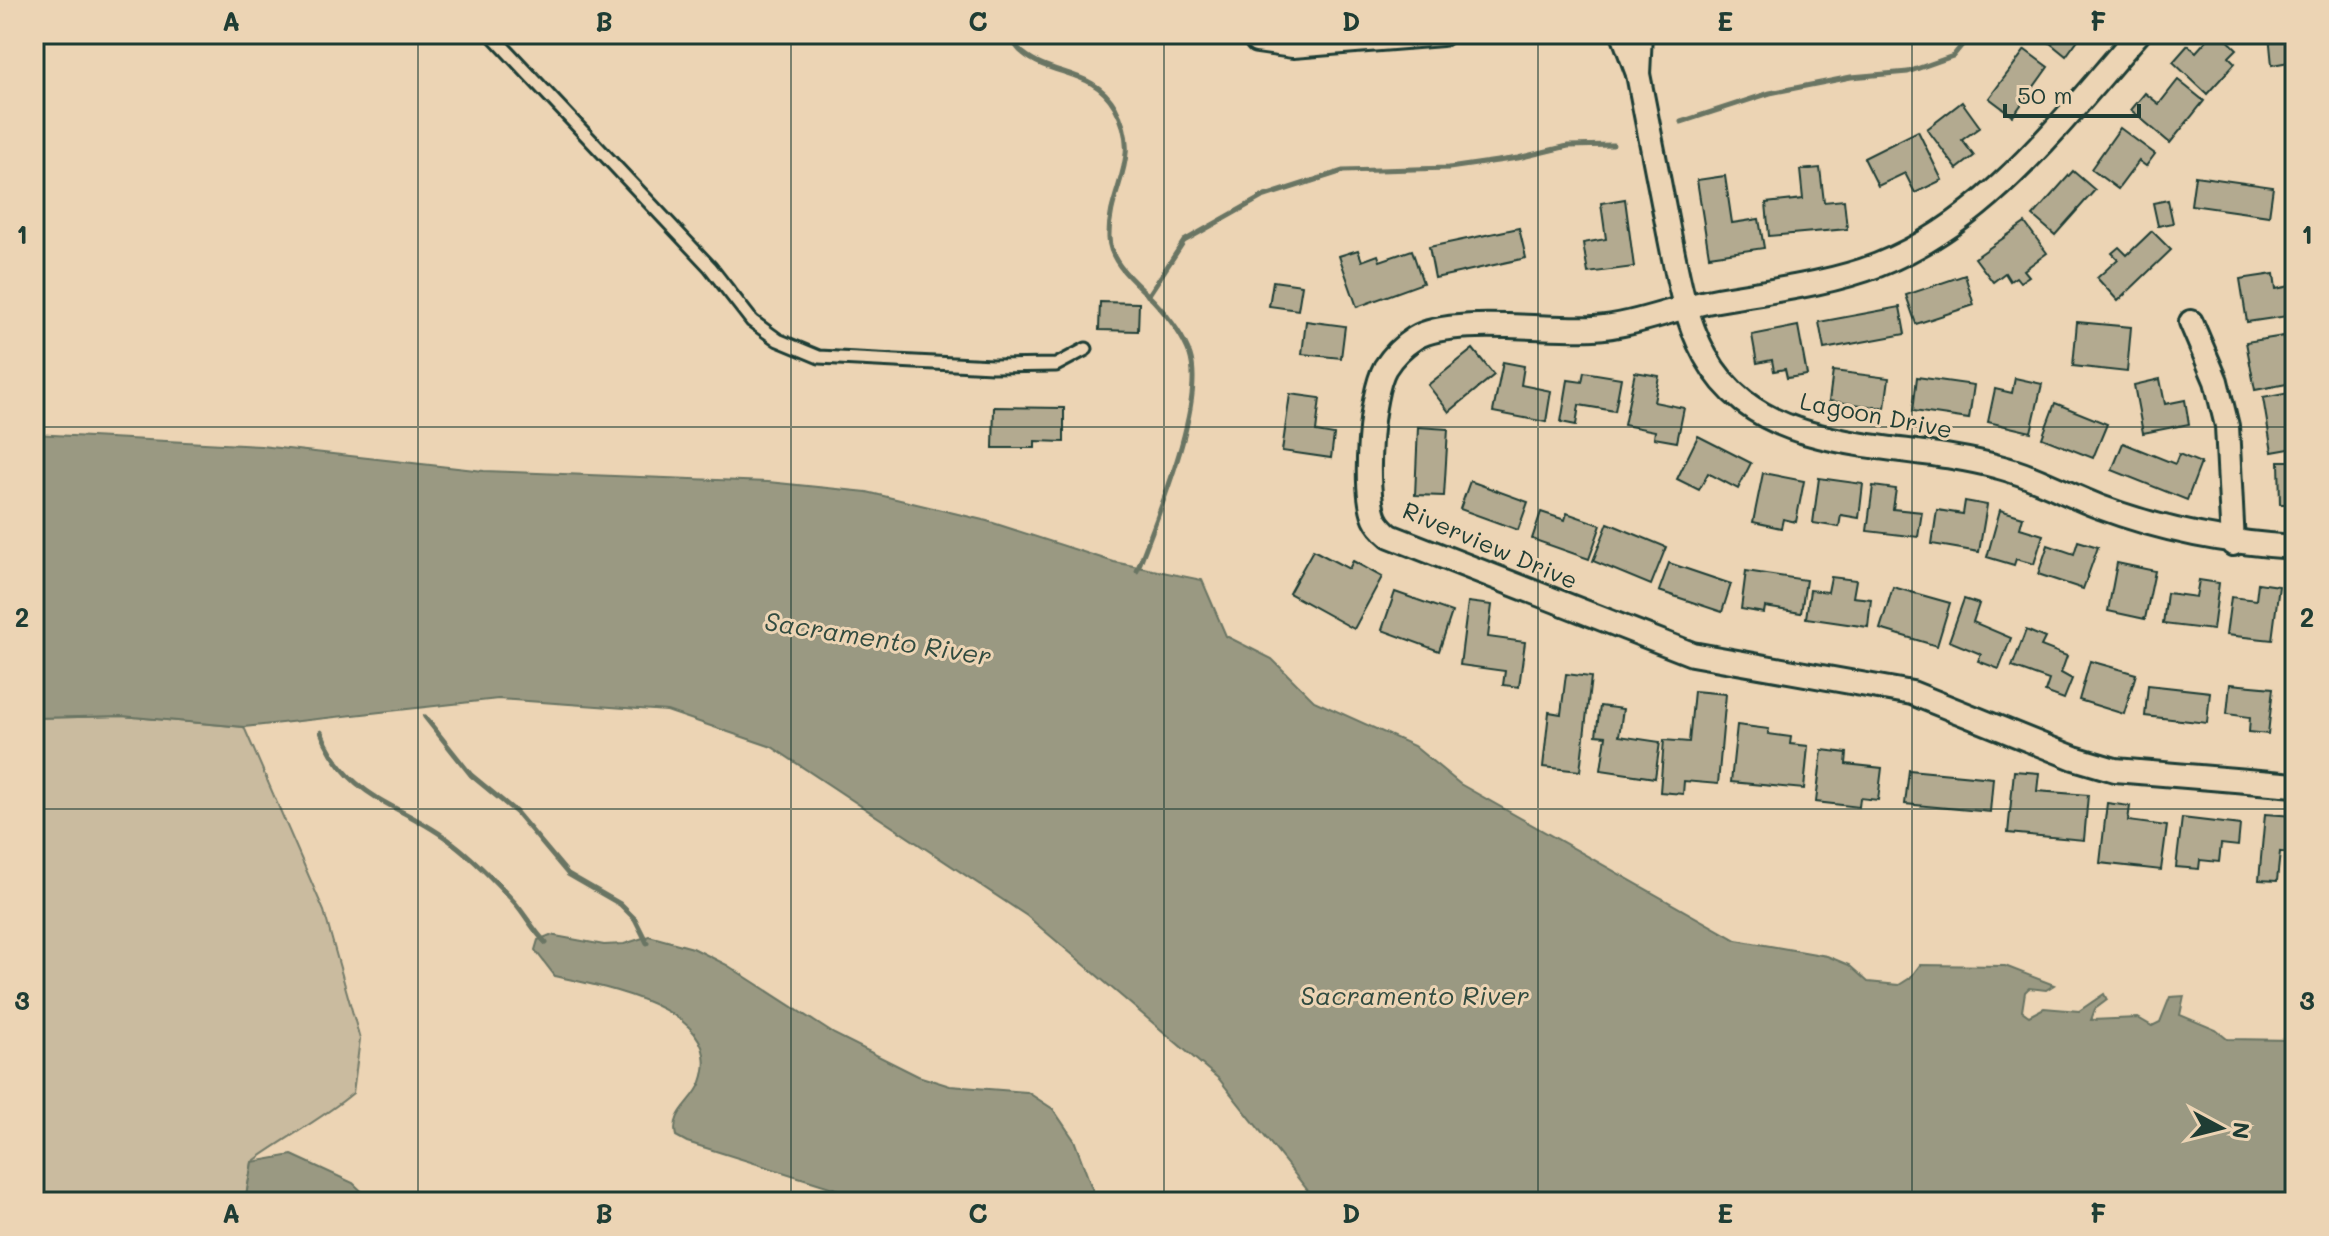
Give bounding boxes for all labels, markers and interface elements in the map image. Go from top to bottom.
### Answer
text: A [222,4,240,38]
text: B [595,4,613,38]
text: C [968,4,988,38]
text: D [1342,4,1360,38]
text: E [1717,4,1733,38]
text: F [2090,4,2106,38]
scale bar [2005,68,2139,118]
text: 50 m [2017,79,2073,110]
text: 1 [16,217,28,251]
text: 1 [2301,217,2313,251]
street label: Lagoon Drive [1798,385,1955,444]
street label: Riverview Drive [1398,494,1583,595]
text: 2 [15,600,29,634]
text: 2 [2300,600,2314,634]
water label: Sacramento River [762,603,994,673]
water label: Sacramento River [1300,978,1530,1012]
text: 3 [14,983,30,1017]
text: 3 [2299,983,2315,1017]
north arrow [2181,1088,2261,1168]
text: N [2226,1120,2257,1141]
text: A [222,1196,240,1230]
text: B [595,1196,613,1230]
text: C [968,1196,988,1230]
text: D [1342,1196,1360,1230]
text: E [1717,1196,1733,1230]
text: F [2090,1196,2106,1230]

